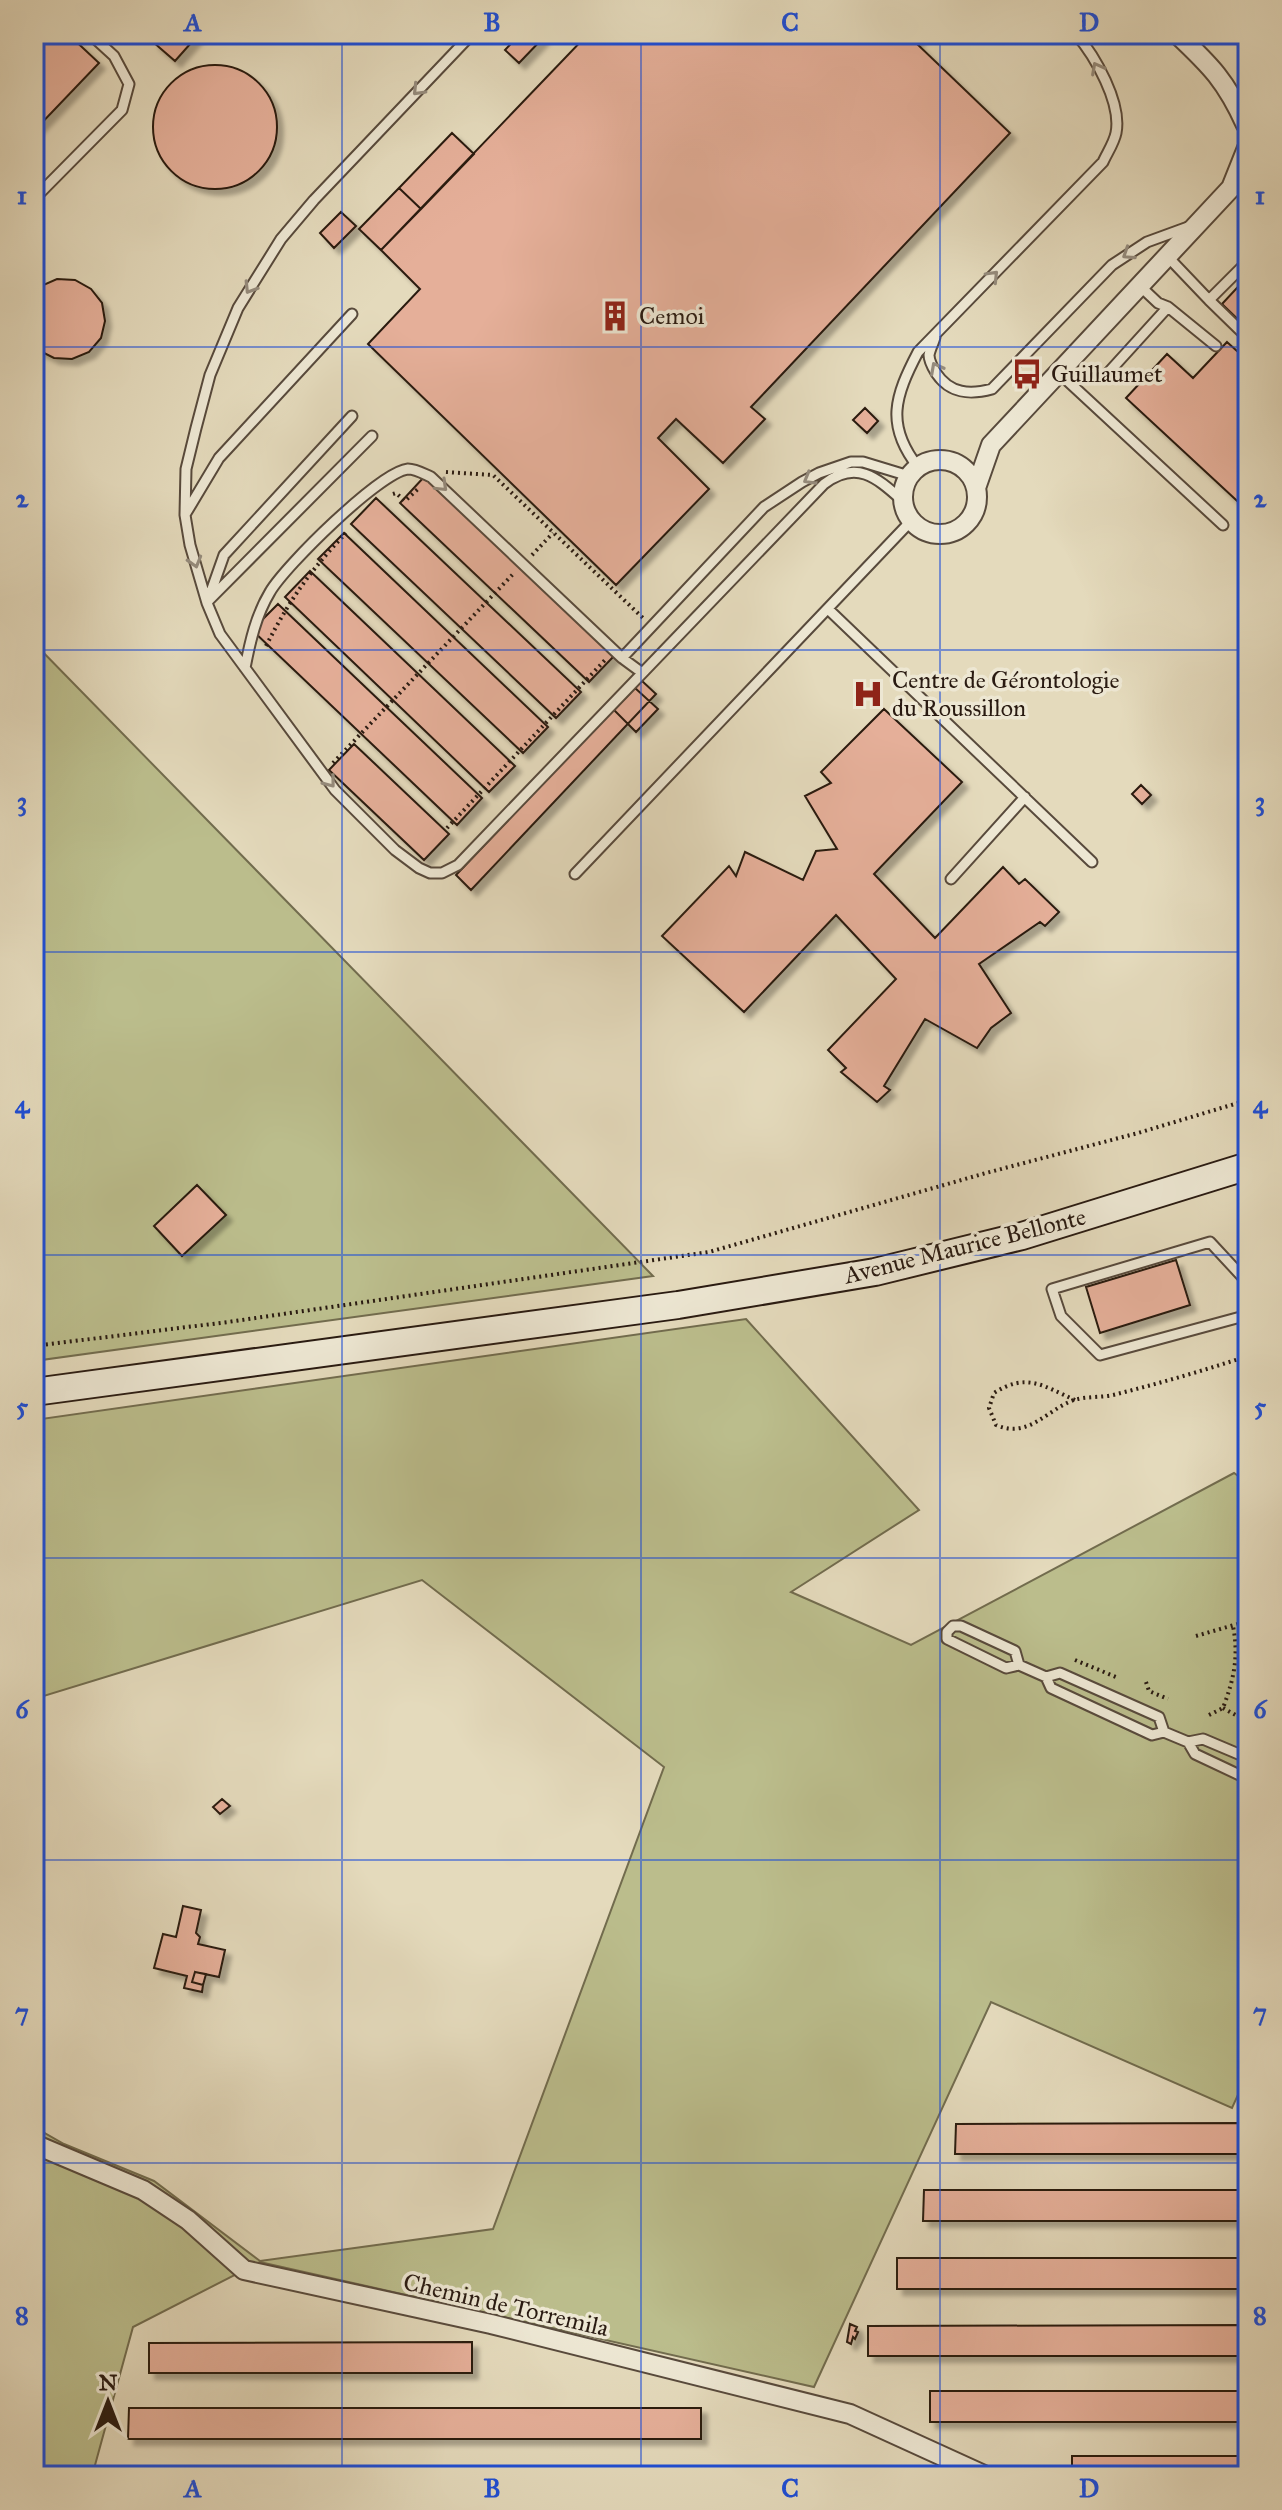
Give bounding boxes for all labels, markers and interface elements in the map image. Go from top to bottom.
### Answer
text: A [182,6,202,38]
text: B [483,6,501,38]
text: C [781,6,799,38]
text: D [1079,6,1099,38]
one-way arrow [1092,62,1107,76]
one-way arrow [414,81,428,96]
text: 1 [17,179,27,211]
text: 1 [1255,179,1265,211]
one-way arrow [1122,245,1136,260]
one-way arrow [984,271,998,285]
one-way arrow [245,279,260,294]
building icon: Cemoi [598,299,632,333]
place label: Cemoi [639,301,705,331]
bus stop icon: Guillaumet [1010,357,1044,391]
place label: Guillaumet [1051,359,1163,389]
one-way arrow [930,362,945,377]
one-way arrow [803,469,818,485]
one-way arrow [432,477,447,491]
text: 2 [16,482,30,514]
text: 2 [1254,482,1268,514]
one-way arrow [186,555,203,569]
place label: Centre de Gérontologie du Roussillon [892,665,1120,723]
hospital icon: Centre de Gérontologie du Roussillon [851,677,885,711]
one-way arrow [320,773,335,787]
text: 3 [17,785,27,817]
text: 3 [1255,785,1265,817]
text: 4 [15,1088,31,1120]
text: 4 [1253,1088,1269,1120]
street label: Avenue Maurice Bellonte [840,1201,1089,1291]
text: 5 [16,1390,29,1422]
text: 5 [1254,1390,1267,1422]
text: 6 [15,1693,30,1725]
text: 6 [1253,1693,1268,1725]
text: 7 [15,1996,29,2028]
text: 7 [1253,1996,1267,2028]
street label: Chemin de Torremila [400,2267,612,2343]
text: 8 [15,2299,29,2331]
text: 8 [1253,2299,1267,2331]
north arrow [68,2362,148,2442]
text: N [99,2369,118,2396]
text: A [182,2472,202,2504]
text: B [483,2472,501,2504]
text: C [781,2472,799,2504]
text: D [1079,2472,1099,2504]

